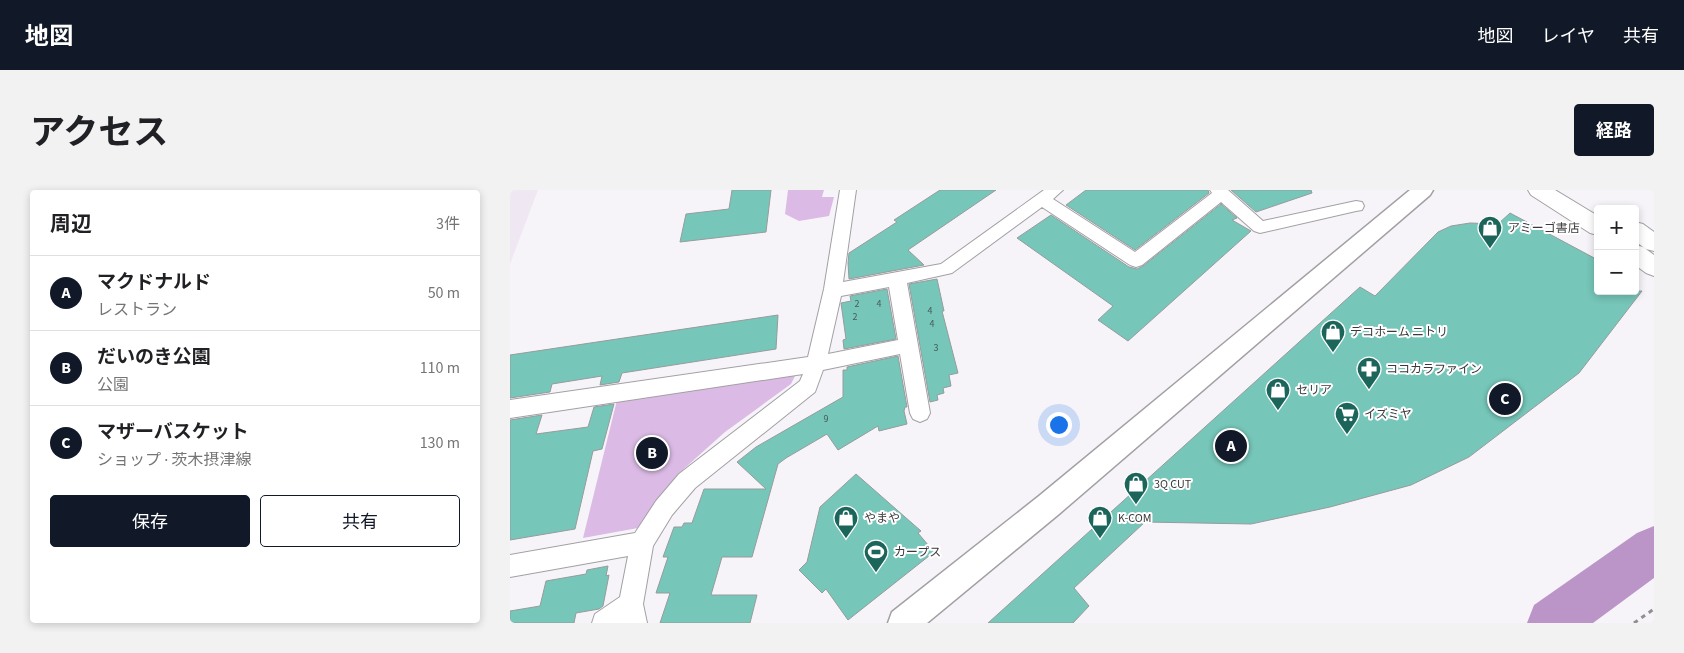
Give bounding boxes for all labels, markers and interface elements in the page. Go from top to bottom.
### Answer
text: 地図 [25,19,73,54]
text: 地図 [1478,24,1514,49]
text: レイヤ [1542,24,1595,49]
text: 共有 [1623,24,1659,49]
button: 経路 [1574,104,1654,156]
text: アクセス [30,108,168,158]
map controls [1594,205,1639,295]
button: + [1594,205,1639,250]
text: 周辺 [50,209,92,239]
text: 3件 [436,213,460,235]
shop icon: アミーゴ書店 [1477,215,1503,249]
place label: アミーゴ書店 [1508,220,1580,237]
button: − [1594,250,1639,295]
text: マクドナルド [97,269,211,296]
text: A [61,282,71,304]
text: 50 m [428,282,460,304]
house number: 2 [855,297,860,311]
house number: 4 [877,297,882,311]
text: レストラン [97,299,177,321]
house number: 4 [928,304,933,318]
house number: 2 [853,310,858,324]
house number: 4 [930,317,935,331]
shop icon: デコホーム ニトリ [1320,319,1346,353]
place label: デコホーム ニトリ [1350,324,1448,341]
house number: 3 [934,341,939,355]
text: だいのき公園 [97,344,210,371]
pharmacy icon: ココカラファイン [1356,356,1382,390]
text: B [61,357,71,379]
text: 110 m [420,357,460,379]
place label: ココカラファイン [1386,361,1482,378]
text: 公園 [97,374,129,396]
shop icon: セリア [1265,377,1291,411]
pin: C [1489,380,1521,418]
place label: セリア [1296,382,1332,399]
supermarket icon: イズミヤ [1334,401,1360,435]
place label: イズミヤ [1364,406,1412,423]
house number: 9 [824,412,829,426]
your location [1046,412,1072,438]
text: マザーバスケット [97,419,249,446]
pin: A [1215,427,1247,465]
text: C [61,432,71,454]
text: 130 m [420,432,460,454]
pin: B [636,434,668,472]
text: ショップ · 茨木摂津線 [97,449,251,471]
shop icon: 3Q CUT [1123,471,1149,505]
place label: 3Q CUT [1154,476,1192,493]
button: 保存 [50,495,250,547]
button: 共有 [260,495,460,547]
shop icon: やまや [833,505,859,539]
shop icon: K-COM [1087,505,1113,539]
place label: やまや [864,510,900,527]
place label: K-COM [1118,510,1152,527]
sports icon: カープス [863,539,889,573]
place label: カープス [894,544,941,561]

